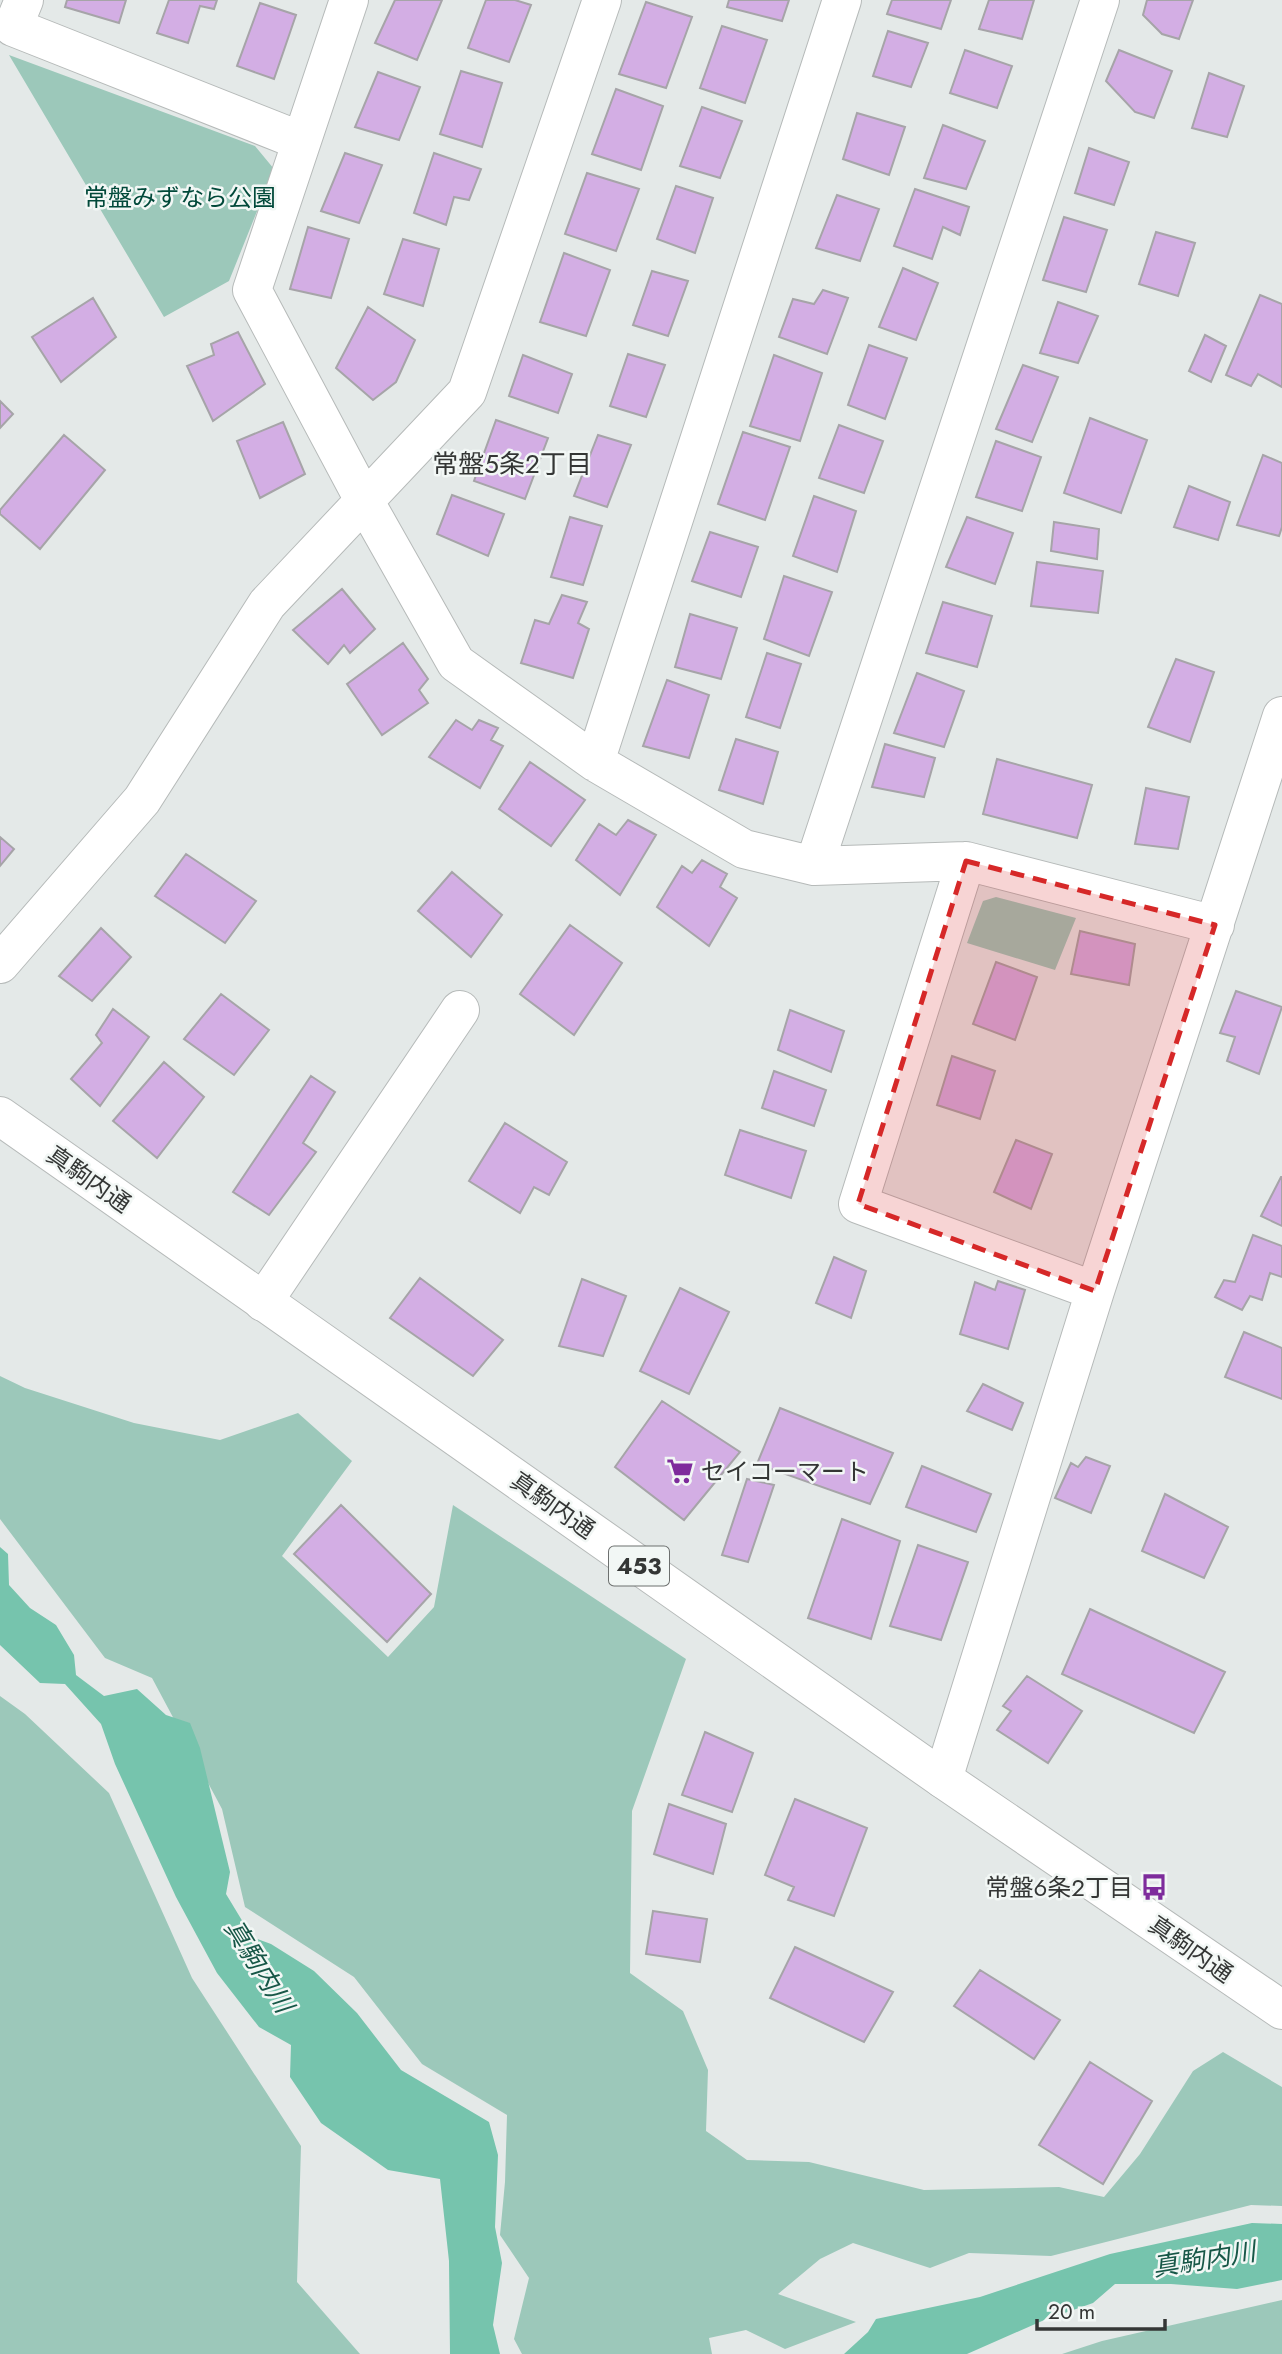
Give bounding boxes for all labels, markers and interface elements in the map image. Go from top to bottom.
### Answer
park label: 常盤みずなら公園 [84,180,276,215]
district label: 常盤5条2丁目 [432,445,592,483]
street label: 真駒内通 [40,1137,138,1221]
place label: セイコーマート [701,1454,869,1489]
supermarket icon: セイコーマート [665,1456,695,1486]
street label: 真駒内通 [504,1463,602,1547]
road number: 453 [609,1546,669,1586]
place label: 常盤6条2丁目 [986,1870,1133,1905]
bus stop icon: 常盤6条2丁目 [1139,1872,1169,1902]
street label: 真駒内通 [1142,1907,1240,1991]
water label: 真駒内川 [215,1912,304,2023]
water label: 真駒内川 [1150,2232,1261,2286]
scale bar [1037,2288,1165,2332]
text: 20 m [1048,2297,1095,2327]

